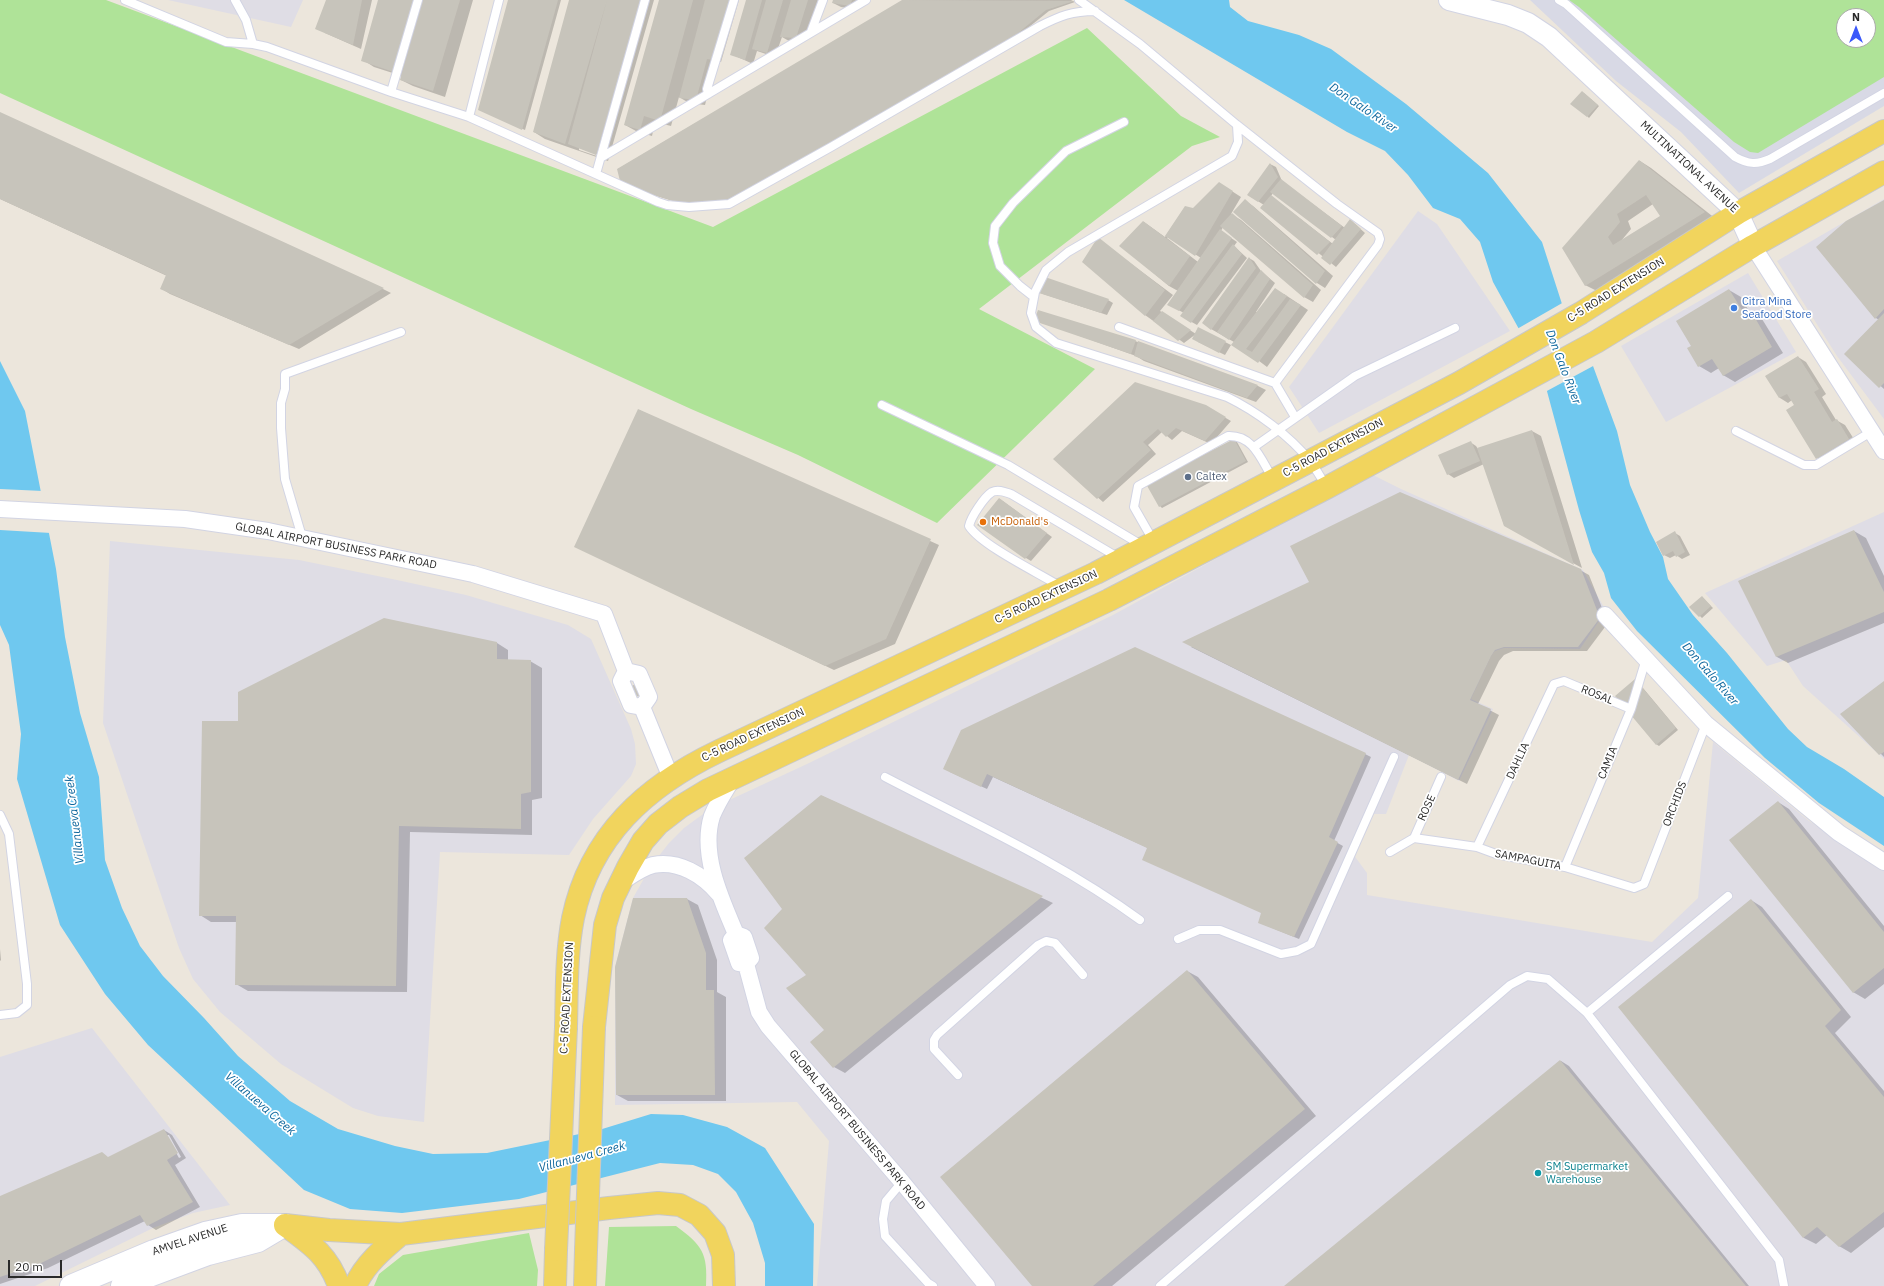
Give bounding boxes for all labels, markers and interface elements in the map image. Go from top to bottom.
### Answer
north arrow [1836,8,1876,48]
text: N [1852,10,1860,24]
water label: Don Galo River [1326,80,1400,136]
street label: MULTINATIONAL AVENUE [1637,118,1741,216]
street label: C-5 ROAD EXTENSION [1565,255,1667,325]
place label: Citra Mina Seafood Store [1742,295,1812,321]
marker: Citra Mina Seafood Store [1729,303,1739,313]
water label: Don Galo River [1542,328,1584,406]
street label: C-5 ROAD EXTENSION [1281,416,1385,480]
place label: Caltex [1196,470,1227,484]
marker: Caltex [1183,472,1193,482]
place label: McDonald's [991,515,1049,529]
marker: McDonald's [978,517,988,527]
street label: GLOBAL AIRPORT BUSINESS PARK ROAD [234,520,438,572]
street label: C-5 ROAD EXTENSION [993,567,1099,627]
water label: Don Galo River [1679,640,1741,708]
street label: ROSAL [1579,683,1615,707]
street label: C-5 ROAD EXTENSION [700,705,806,765]
street label: DAHLIA [1504,741,1532,781]
street label: CAMIA [1595,745,1621,781]
water label: Villanueva Creek [62,775,88,865]
street label: ORCHIDS [1660,779,1690,829]
street label: ROSE [1415,793,1439,823]
street label: SAMPAGUITA [1494,847,1562,873]
street label: C-5 ROAD EXTENSION [557,942,577,1054]
street label: GLOBAL AIRPORT BUSINESS PARK ROAD [786,1047,928,1213]
water label: Villanueva Creek [222,1069,298,1139]
water label: Villanueva Creek [537,1139,627,1175]
place label: SM Supermarket Warehouse [1546,1160,1628,1186]
marker: SM Supermarket Warehouse [1533,1168,1543,1178]
street label: AMVEL AVENUE [151,1222,229,1258]
scale bar [10,1252,64,1278]
text: 20 m [15,1259,43,1274]

